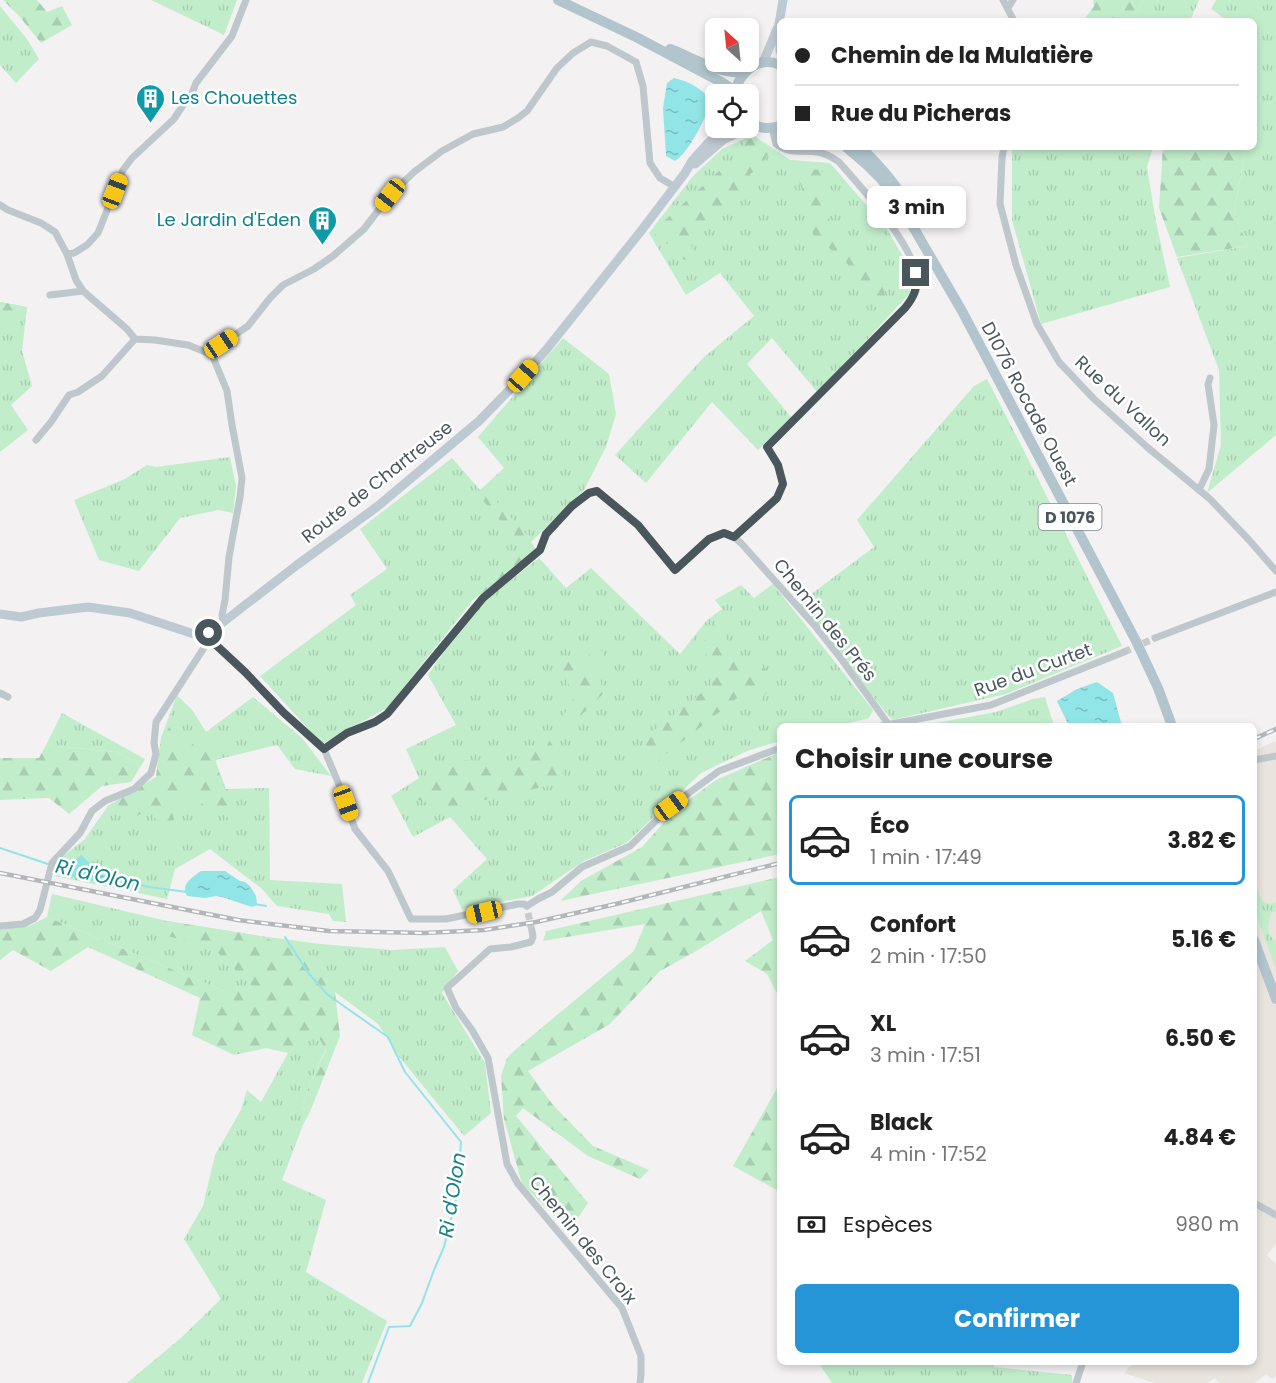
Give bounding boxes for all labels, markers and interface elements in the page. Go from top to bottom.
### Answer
north arrow [705,18,759,72]
map controls [705,18,759,138]
text: Chemin de la Mulatière [831,40,1093,71]
building icon: Les Chouettes [134,82,166,124]
button: locate [705,84,759,138]
place label: Les Chouettes [171,85,297,110]
text: Rue du Picheras [831,98,1011,129]
car [100,171,130,211]
car [372,175,408,215]
callout: 3 min [866,186,966,228]
text: 3 min [888,193,945,221]
building icon: Le Jardin d'Eden [306,204,338,246]
place label: Le Jardin d'Eden [157,207,301,232]
route end [902,259,929,286]
street label: D1076 Rocade Ouest [976,317,1083,490]
car [201,326,241,362]
street label: Rue du Vallon [1070,349,1177,452]
car [504,357,542,395]
street label: Route de Chartreuse [296,415,457,549]
road number: D 1076 [1038,504,1102,530]
street label: Chemin des Prés [768,553,883,686]
route start [195,619,222,646]
street label: Rue du Curtet [971,637,1095,702]
text: Choisir une course [795,740,1053,777]
car [331,783,361,823]
car [651,788,691,824]
text: Éco [870,810,909,841]
icon: car [798,813,852,867]
text: 3.82 € [1167,825,1236,856]
text: 1 min · 17:49 [870,843,982,871]
water label: Ri d'Olon [53,852,143,898]
car [464,899,504,925]
text: Confort [870,909,956,940]
icon: car [798,912,852,966]
text: 5.16 € [1171,924,1236,955]
text: 2 min · 17:50 [870,942,987,970]
text: XL [870,1008,896,1039]
icon: car [798,1011,852,1065]
text: 6.50 € [1165,1023,1236,1054]
text: 3 min · 17:51 [870,1041,981,1069]
text: Black [870,1107,933,1138]
icon: car [798,1110,852,1164]
text: 4.84 € [1164,1122,1236,1153]
text: 4 min · 17:52 [870,1140,987,1168]
water label: Ri d'Olon [431,1150,473,1240]
street label: Chemin des Croix [524,1170,643,1309]
icon: cash [795,1208,828,1241]
text: Espèces [843,1209,933,1240]
text: 980 m [1175,1210,1239,1238]
button: Confirmer [795,1284,1239,1353]

